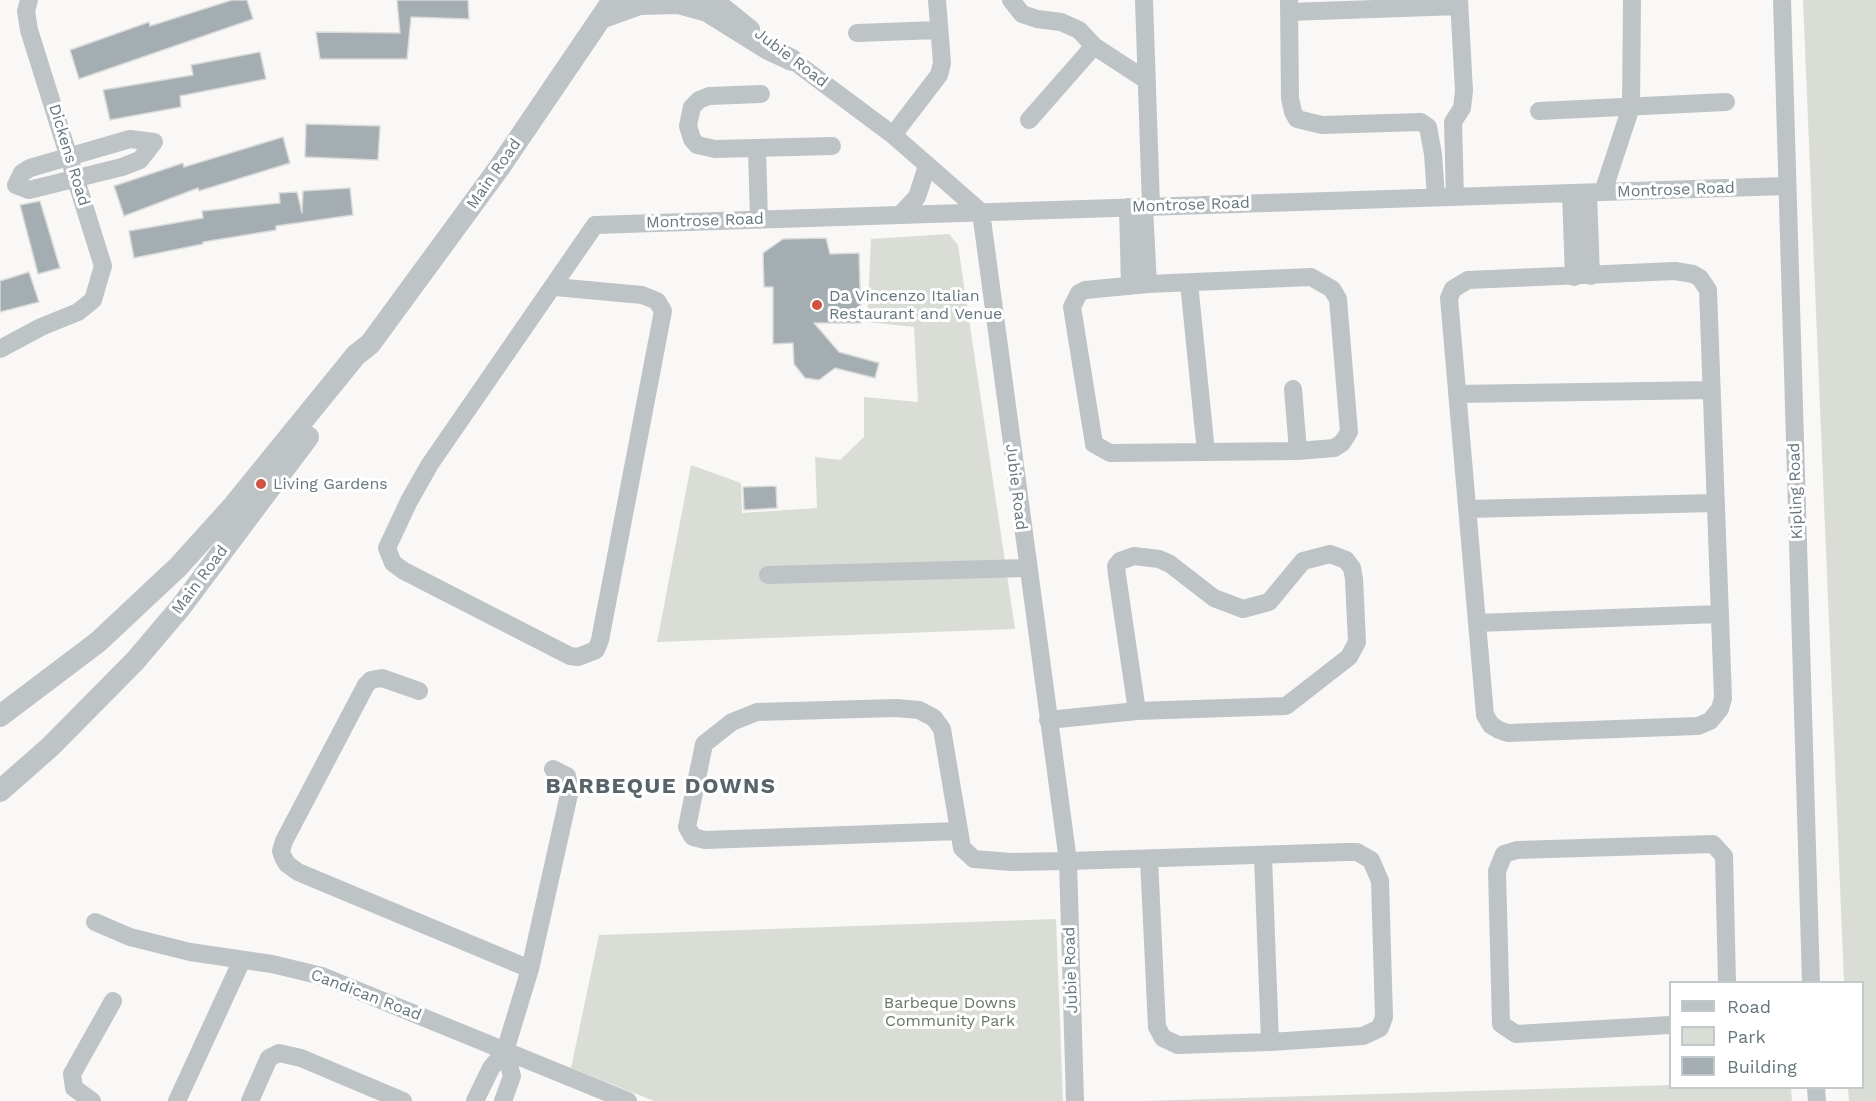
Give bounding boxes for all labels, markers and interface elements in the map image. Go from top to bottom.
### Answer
street label: Jubie Road [751,24,831,92]
street label: Dickens Road [44,102,94,208]
street label: Main Road [463,135,525,213]
street label: Montrose Road [1617,178,1735,202]
street label: Montrose Road [1132,193,1250,217]
street label: Montrose Road [646,209,764,233]
place label: Da Vincenzo Italian Restaurant and Venue [829,286,1002,324]
marker: Da Vincenzo Italian Restaurant and Venue [810,298,824,312]
street label: Kipling Road [1785,442,1807,540]
street label: Jubie Road [1001,443,1031,531]
place label: Living Gardens [273,474,388,494]
marker: Living Gardens [254,477,268,491]
street label: Main Road [168,542,232,618]
district label: BARBEQUE DOWNS [546,774,776,800]
street label: Jubie Road [1060,926,1082,1014]
street label: Candican Road [308,965,424,1025]
legend [1669,981,1864,1089]
park label: Barbeque Downs Community Park [884,993,1016,1031]
text: Road [1727,996,1771,1017]
text: Park [1727,1026,1766,1047]
text: Building [1727,1056,1797,1077]

